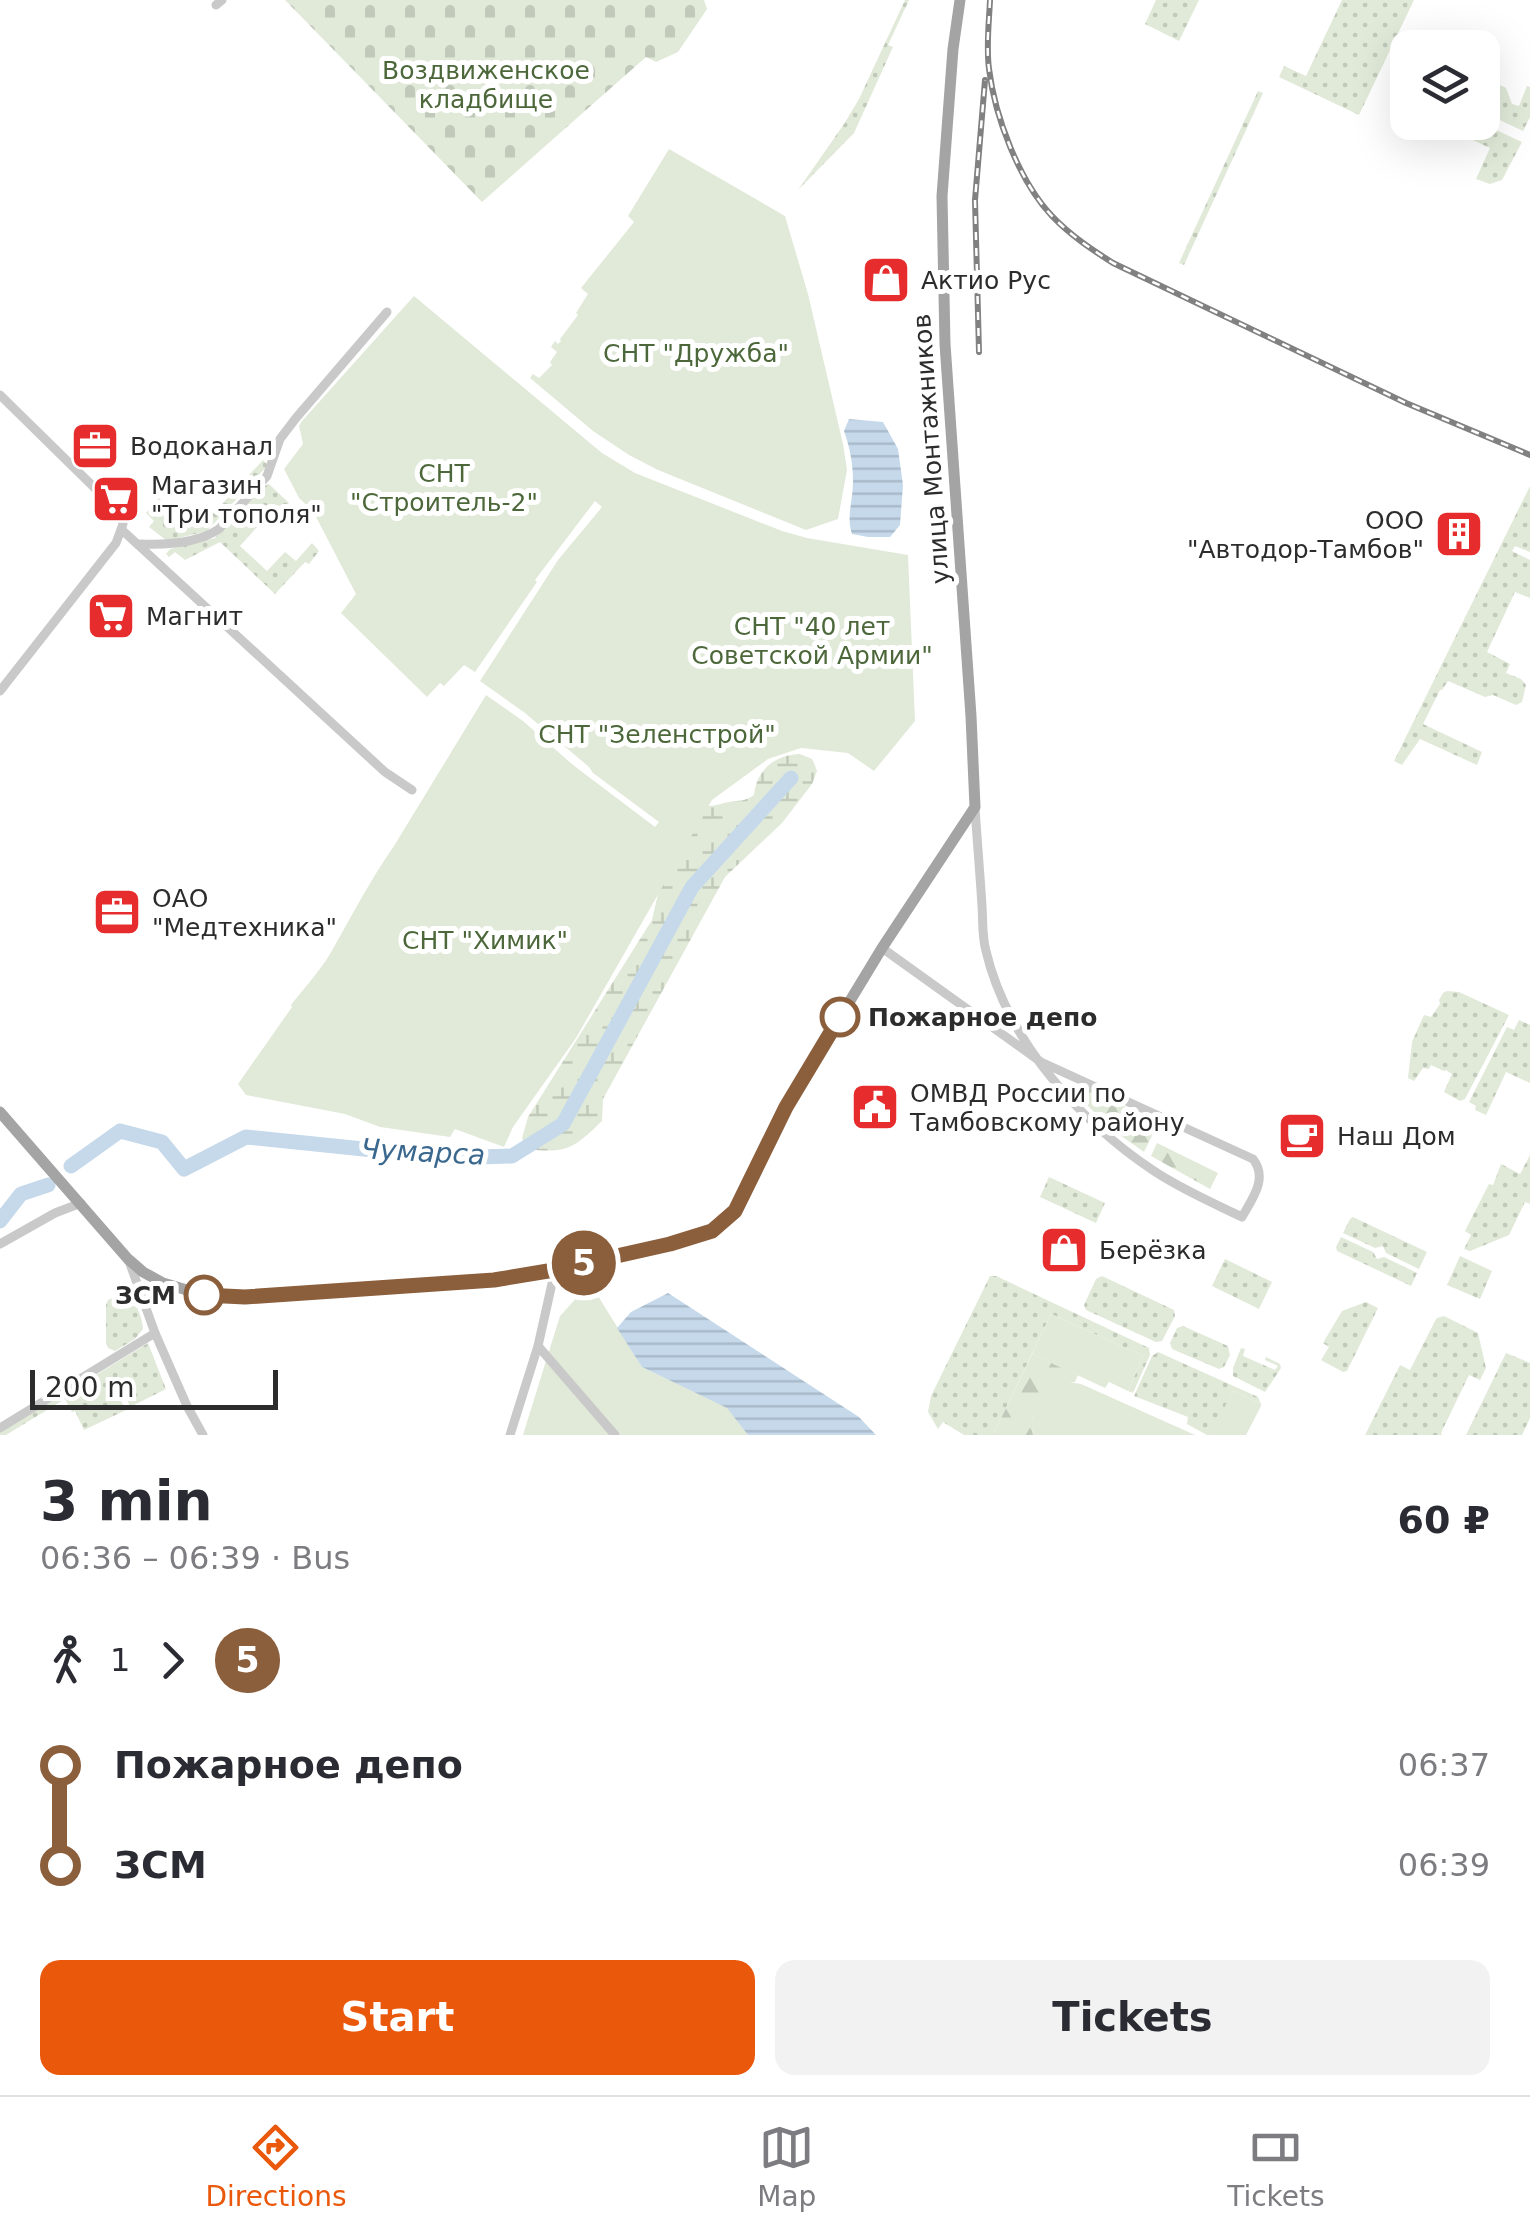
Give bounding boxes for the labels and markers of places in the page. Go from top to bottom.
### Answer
shop icon: Актио Рус [860,254,912,306]
place label: Актио Рус [921,266,1051,295]
office icon: Водоканал [69,420,121,472]
place label: Водоканал [130,432,273,461]
place label: Магазин "Три тополя" [151,471,322,529]
supermarket icon: Магазин "Три тополя" [90,473,142,525]
place label: ООО "Автодор-Тамбов" [1187,506,1424,564]
building icon: ООО "Автодор-Тамбов" [1433,508,1485,560]
supermarket icon: Магнит [85,590,137,642]
place label: Магнит [146,602,243,631]
place label: ОАО "Медтехника" [152,884,337,942]
office icon: ОАО "Медтехника" [91,886,143,938]
marker: Пожарное депо [821,998,859,1036]
place label: Пожарное депо [868,1003,1097,1032]
place label: ОМВД России по Тамбовскому району [909,1079,1185,1137]
public building icon: ОМВД России по Тамбовскому району [849,1081,901,1133]
cafe icon: Наш Дом [1276,1110,1328,1162]
place label: Наш Дом [1337,1122,1456,1151]
shop icon: Берёзка [1038,1224,1090,1276]
place label: Берёзка [1099,1236,1207,1265]
marker: ЗСМ [185,1276,223,1314]
place label: ЗСМ [115,1281,176,1310]

